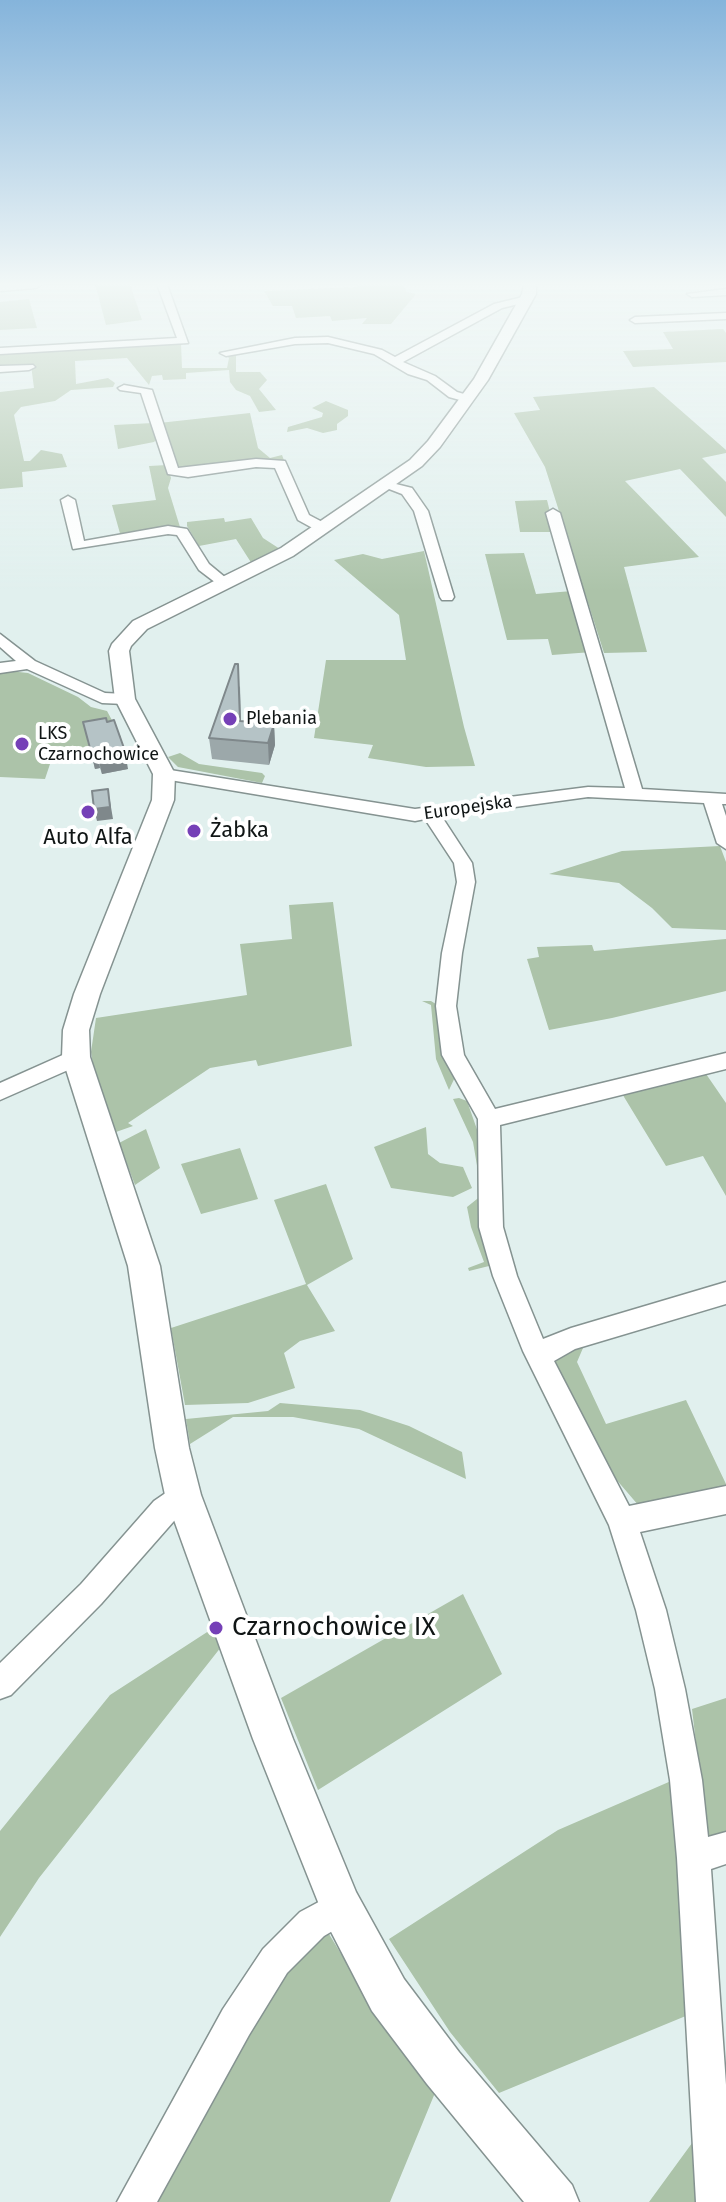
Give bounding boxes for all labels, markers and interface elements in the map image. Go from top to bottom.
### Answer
place label: Plebania [246,708,317,730]
marker: Plebania [221,710,239,728]
place label: LKS Czarnochowice [38,723,159,766]
marker: LKS Czarnochowice [13,735,31,753]
street label: Europejska [422,791,514,825]
marker: Auto Alfa [79,803,97,821]
place label: Żabka [210,818,269,844]
marker: Żabka [185,822,203,840]
place label: Auto Alfa [43,825,133,851]
place label: Czarnochowice IX [232,1612,436,1644]
marker: Czarnochowice IX [207,1619,225,1637]

